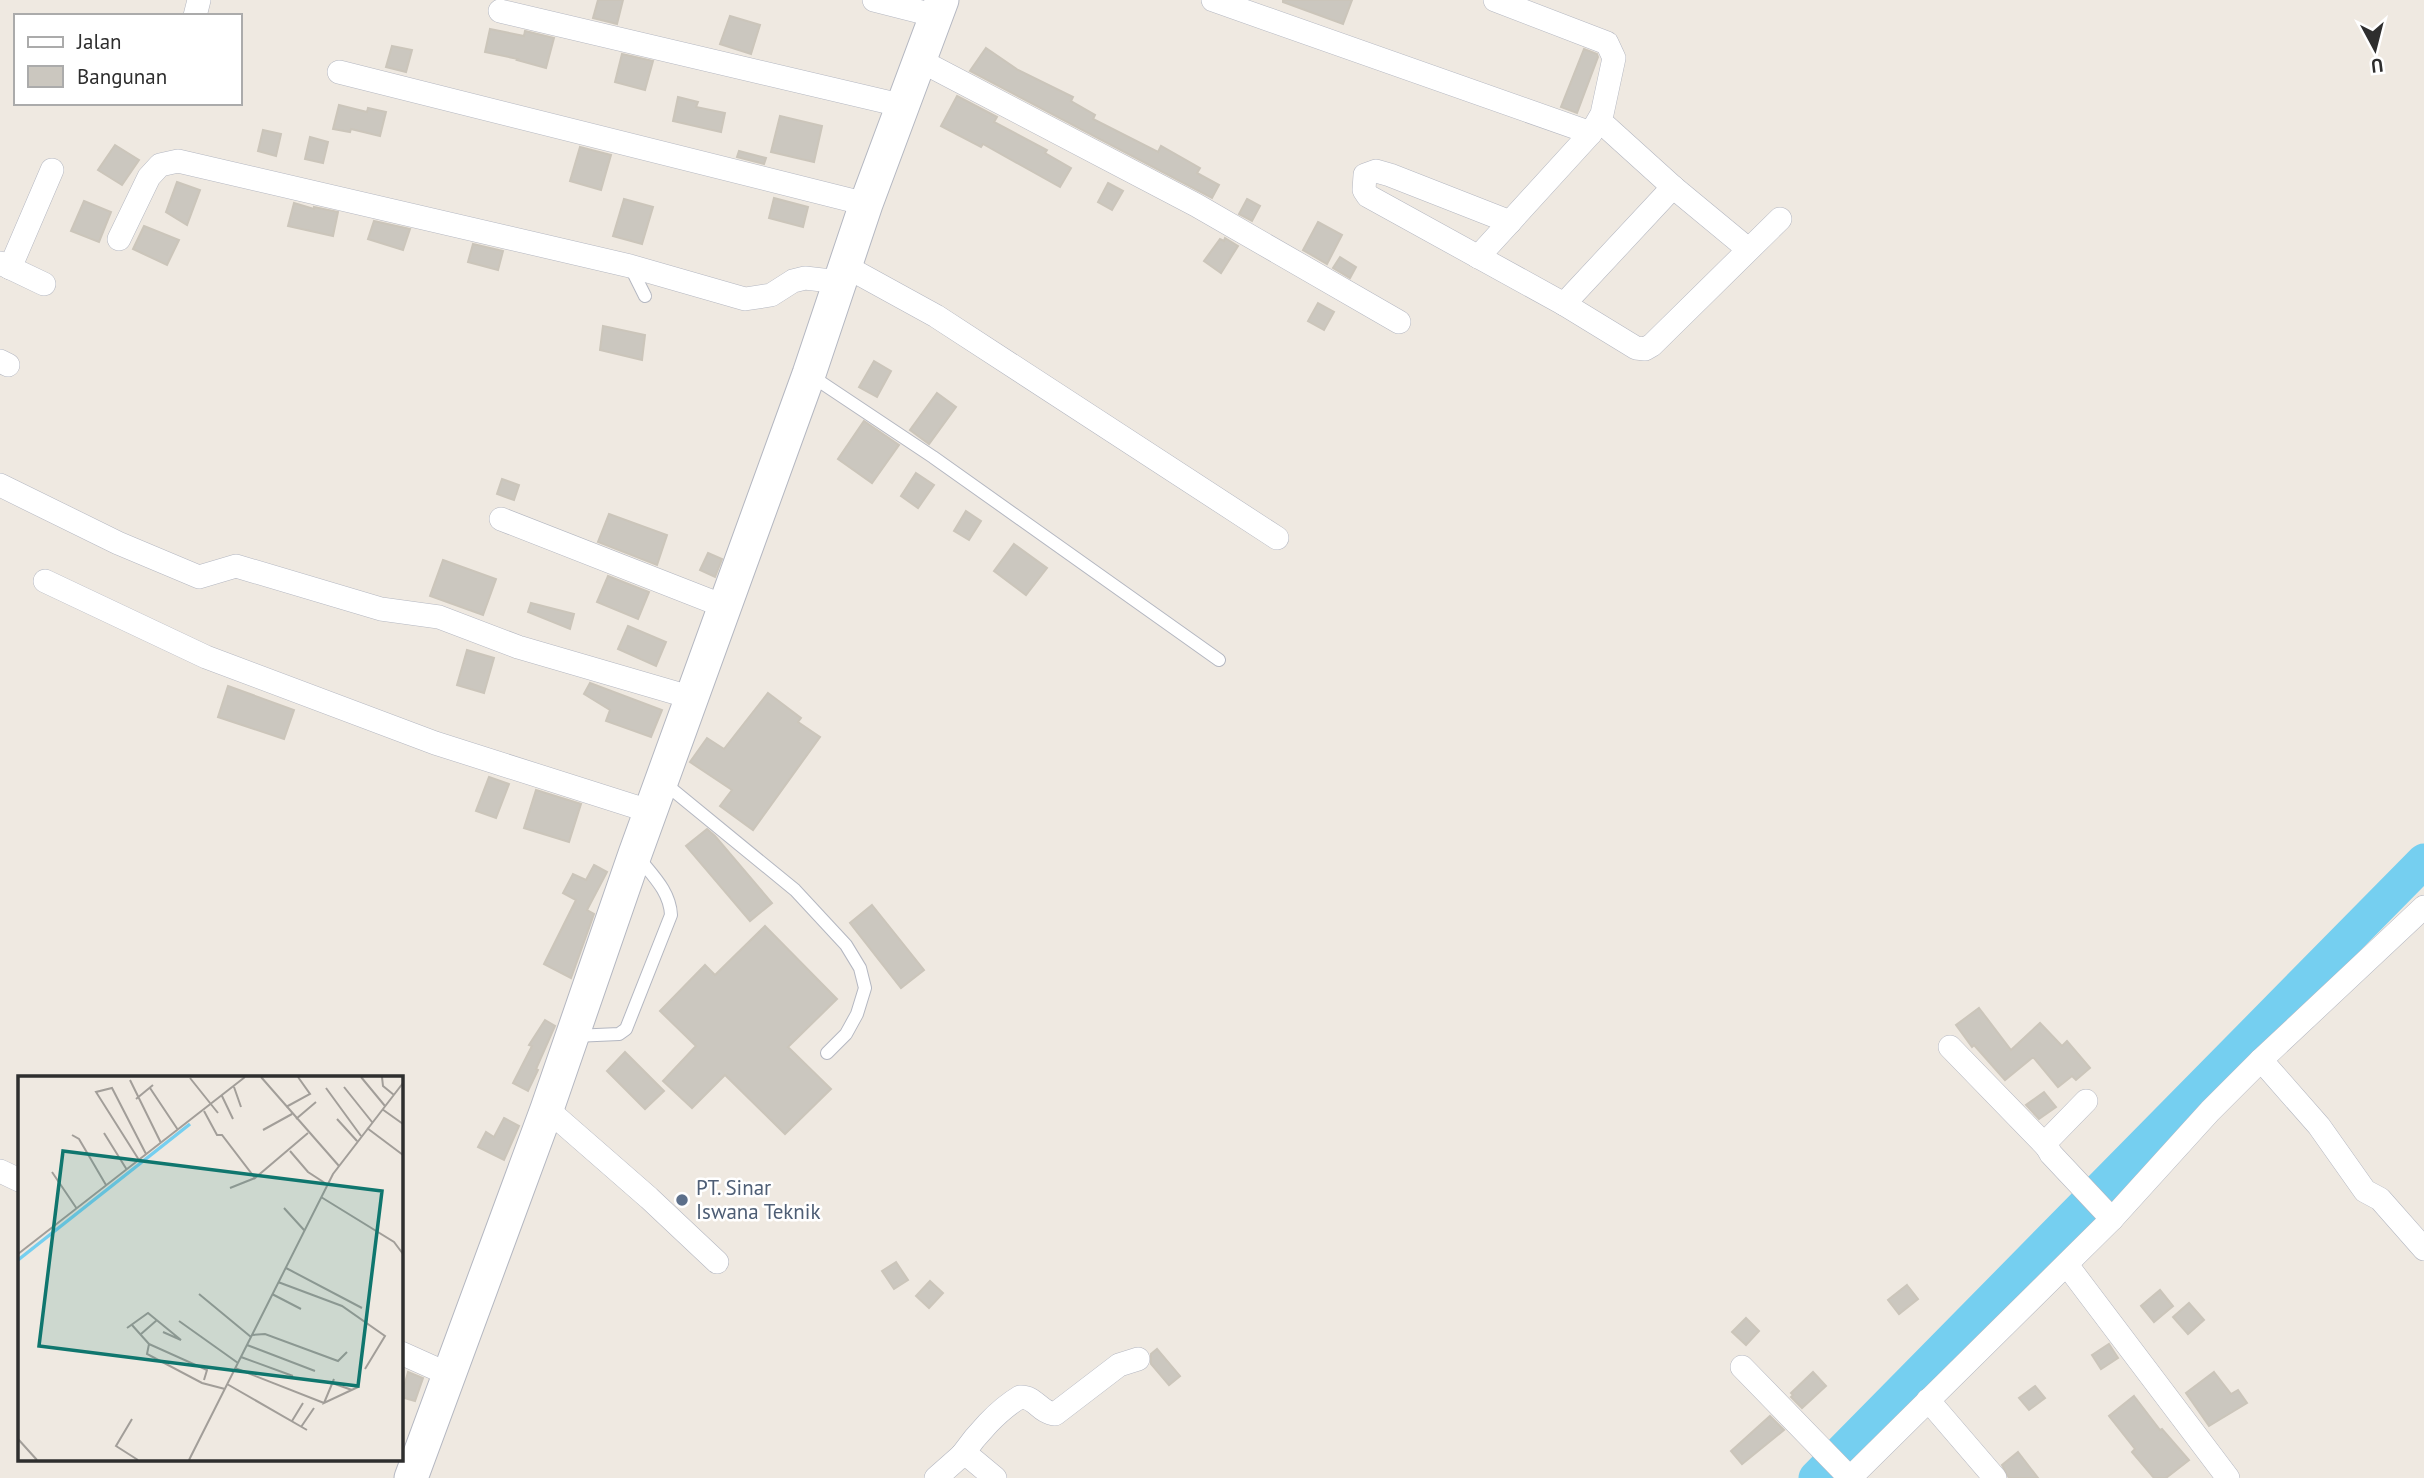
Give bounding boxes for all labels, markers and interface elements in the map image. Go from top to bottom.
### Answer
legend [14,14,242,105]
north arrow [2340,14,2410,84]
text: Jalan [76,28,122,55]
text: U [2370,53,2384,79]
text: Bangunan [77,63,167,90]
inset map [18,1076,402,1460]
place label: PT. Sinar Iswana Teknik [696,1174,821,1225]
marker: PT. Sinar Iswana Teknik [674,1192,690,1208]

